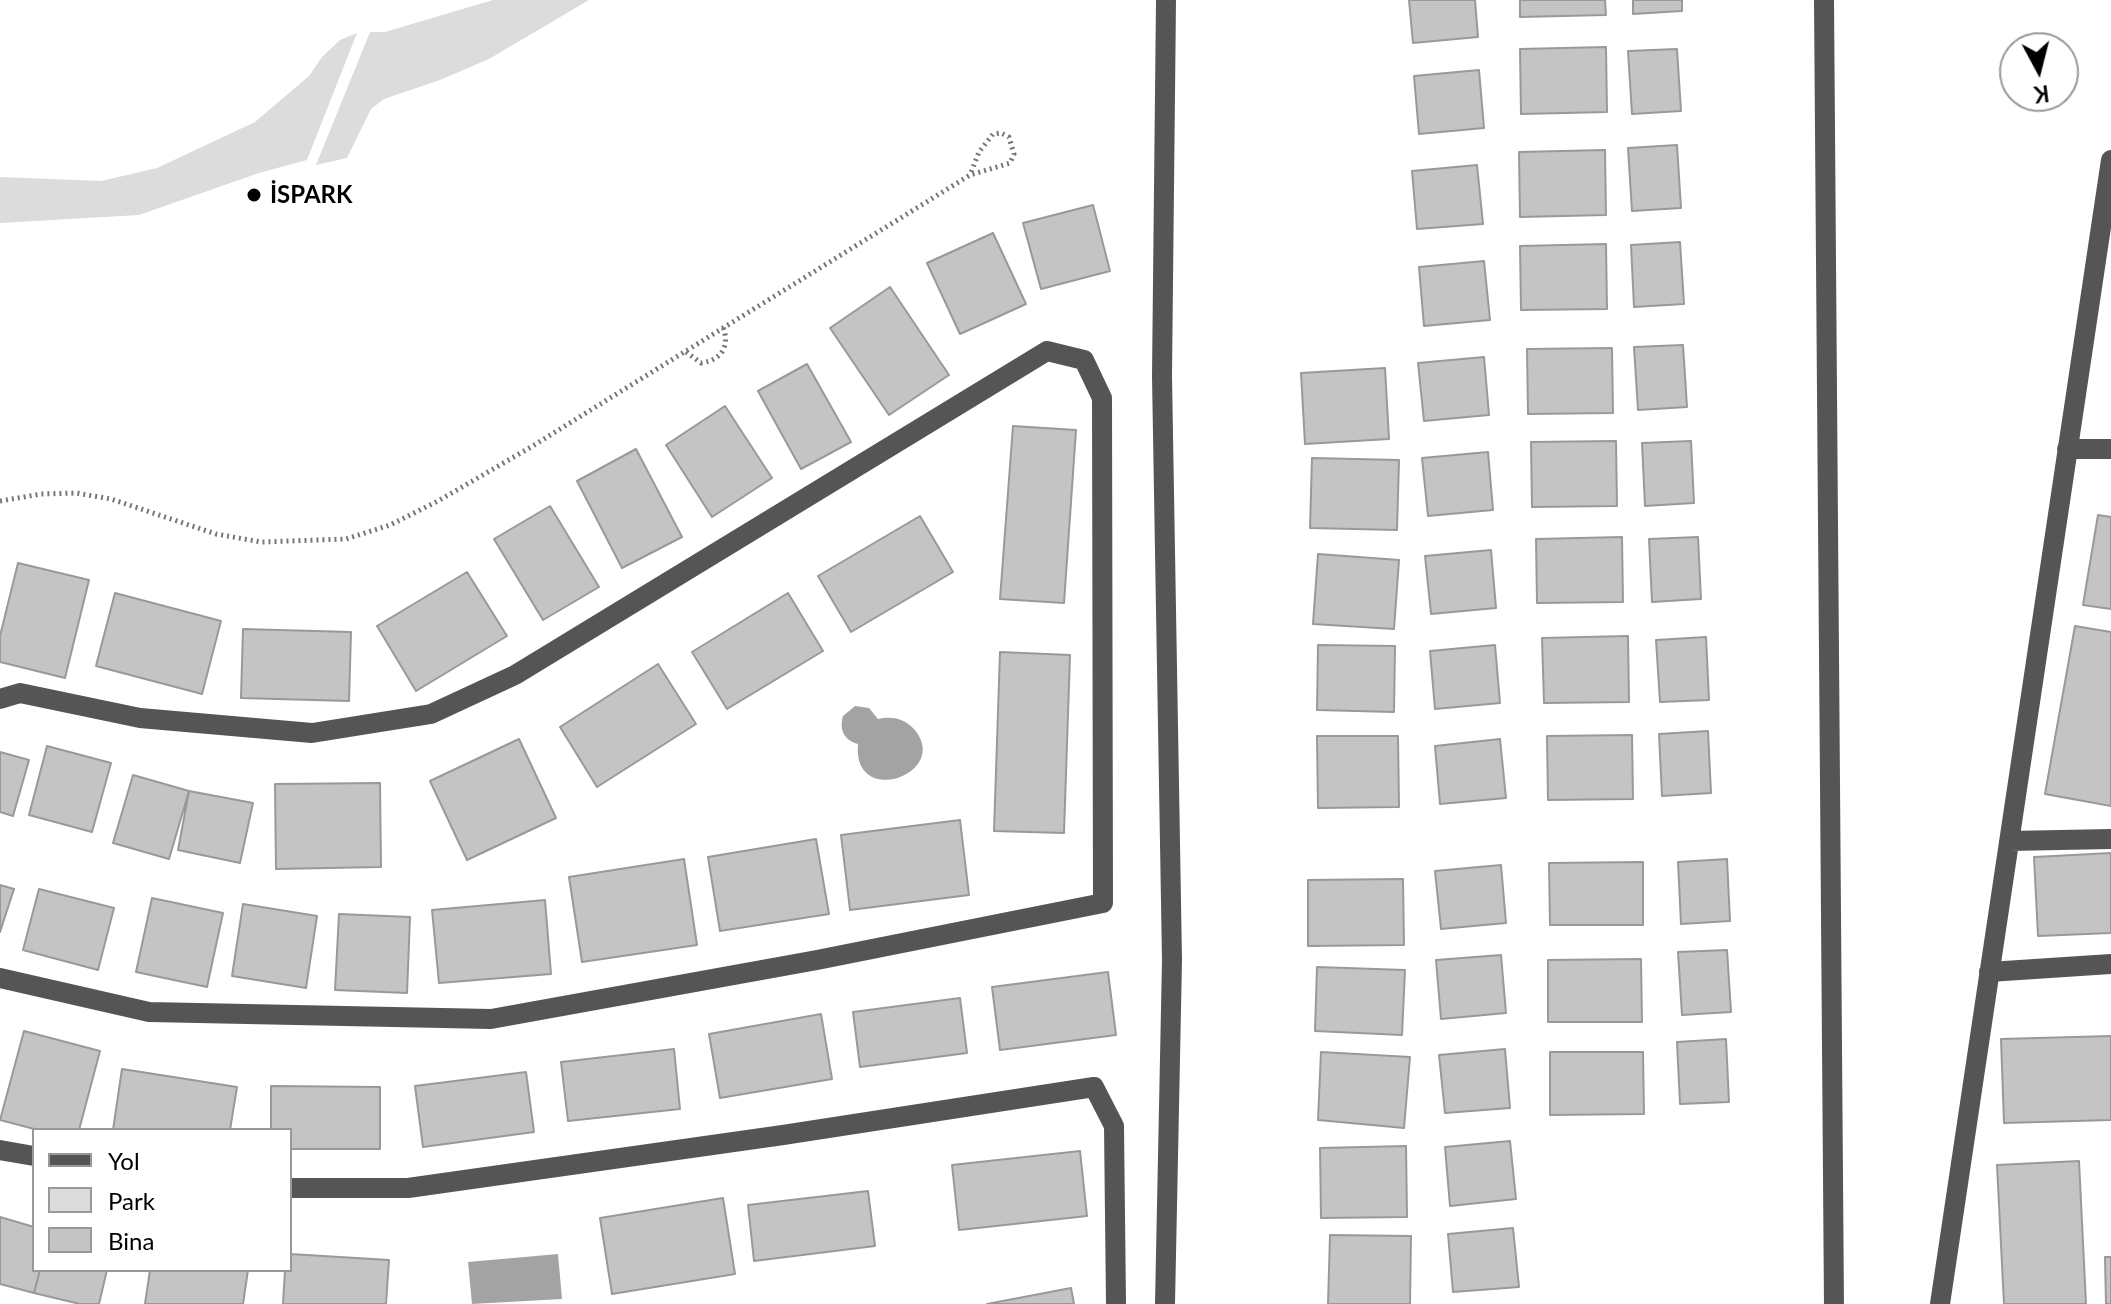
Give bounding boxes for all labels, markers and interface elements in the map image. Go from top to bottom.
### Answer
north arrow [1999,32,2079,112]
text: K [2033,80,2051,109]
place label: İSPARK [270,181,352,209]
marker: İSPARK [245,186,263,204]
legend [32,1128,292,1272]
text: Yol [108,1146,140,1175]
text: Park [108,1186,155,1215]
text: Bina [108,1226,154,1255]

